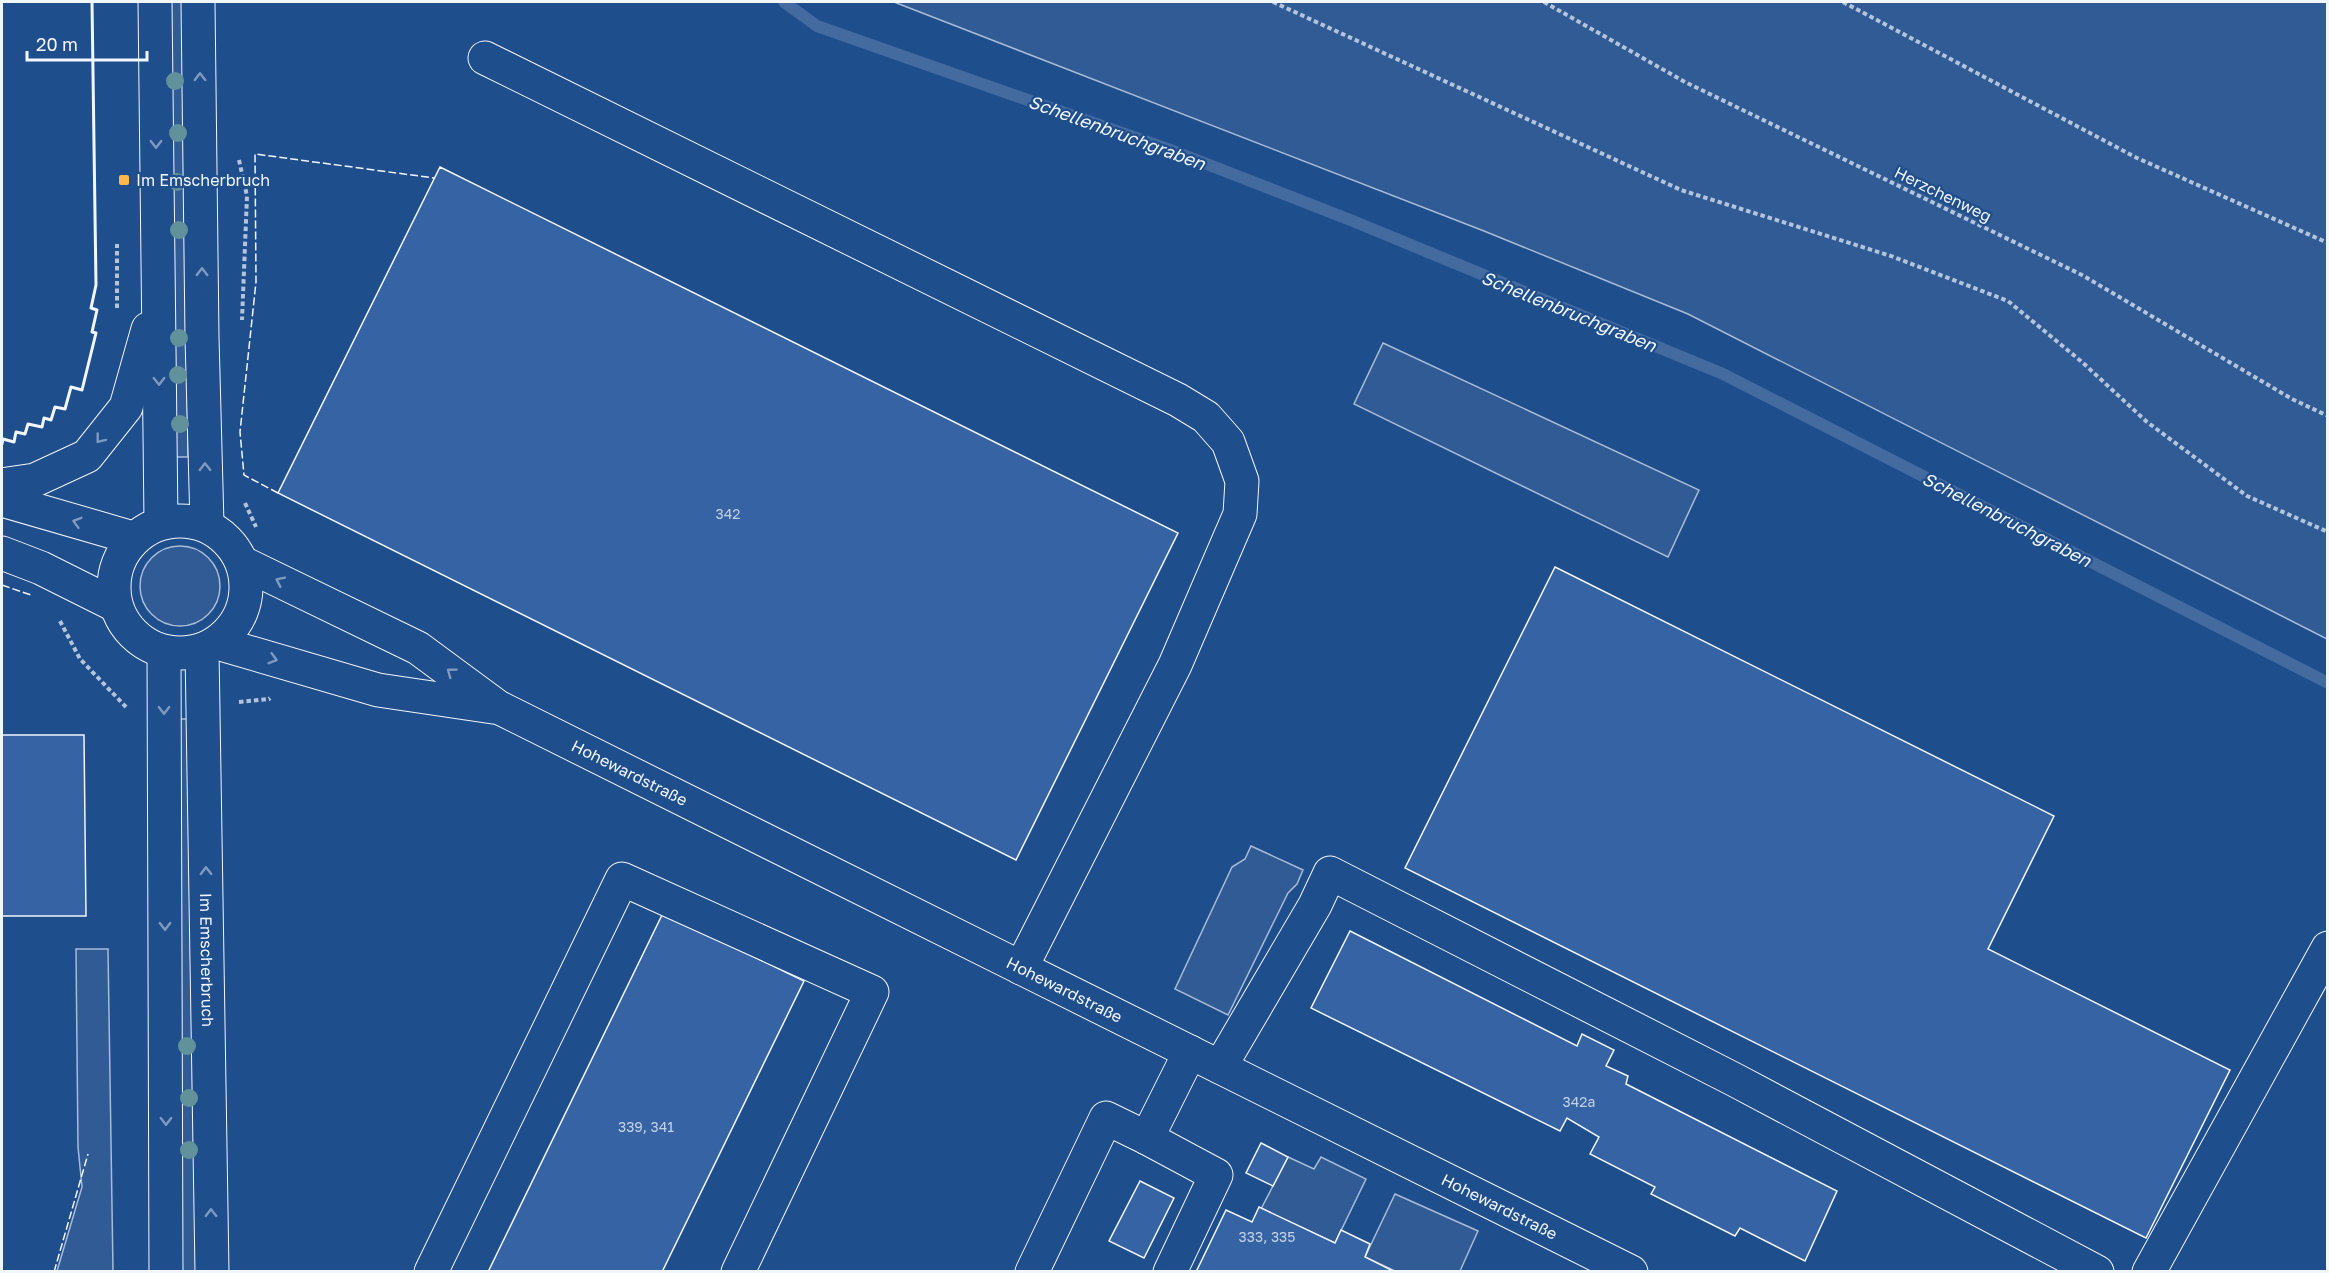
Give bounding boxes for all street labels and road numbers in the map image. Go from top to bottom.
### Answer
street label: Herzchenweg [1891,162,1995,226]
street label: Hohewardstraße [568,735,691,810]
street label: Im Emscherbruch [196,893,218,1027]
street label: Hohewardstraße [1003,952,1126,1027]
street label: Hohewardstraße [1438,1169,1561,1244]

